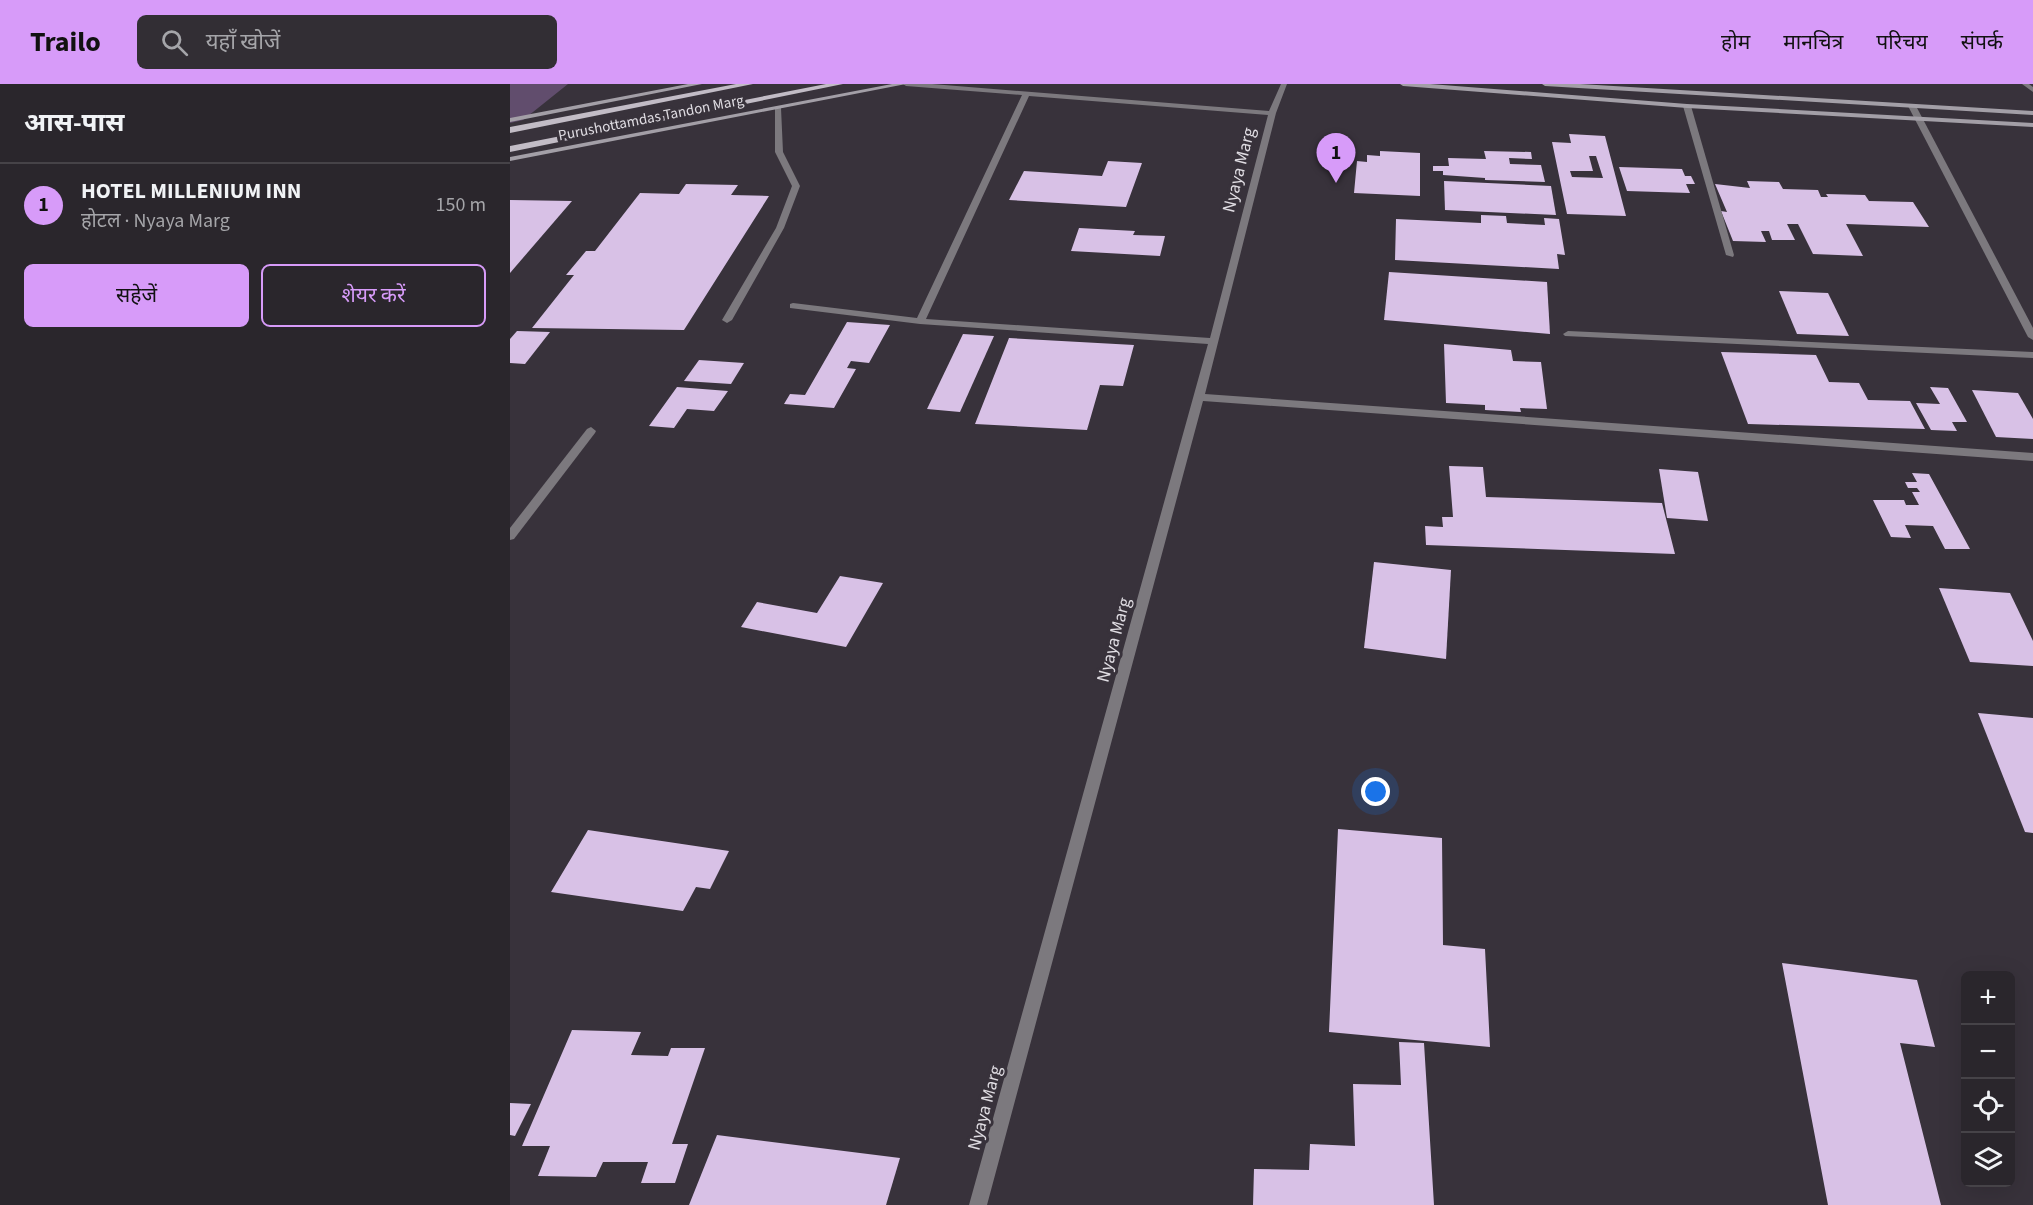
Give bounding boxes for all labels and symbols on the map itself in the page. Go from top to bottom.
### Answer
street label: Purushottamdas Tandon Marg [556,90,746,146]
street label: Nyaya Marg [1216,125,1262,215]
pin: 1 [1316,134,1356,183]
street label: Nyaya Marg [1091,595,1137,685]
your location [1361,777,1390,806]
street label: Nyaya Marg [962,1063,1008,1153]

